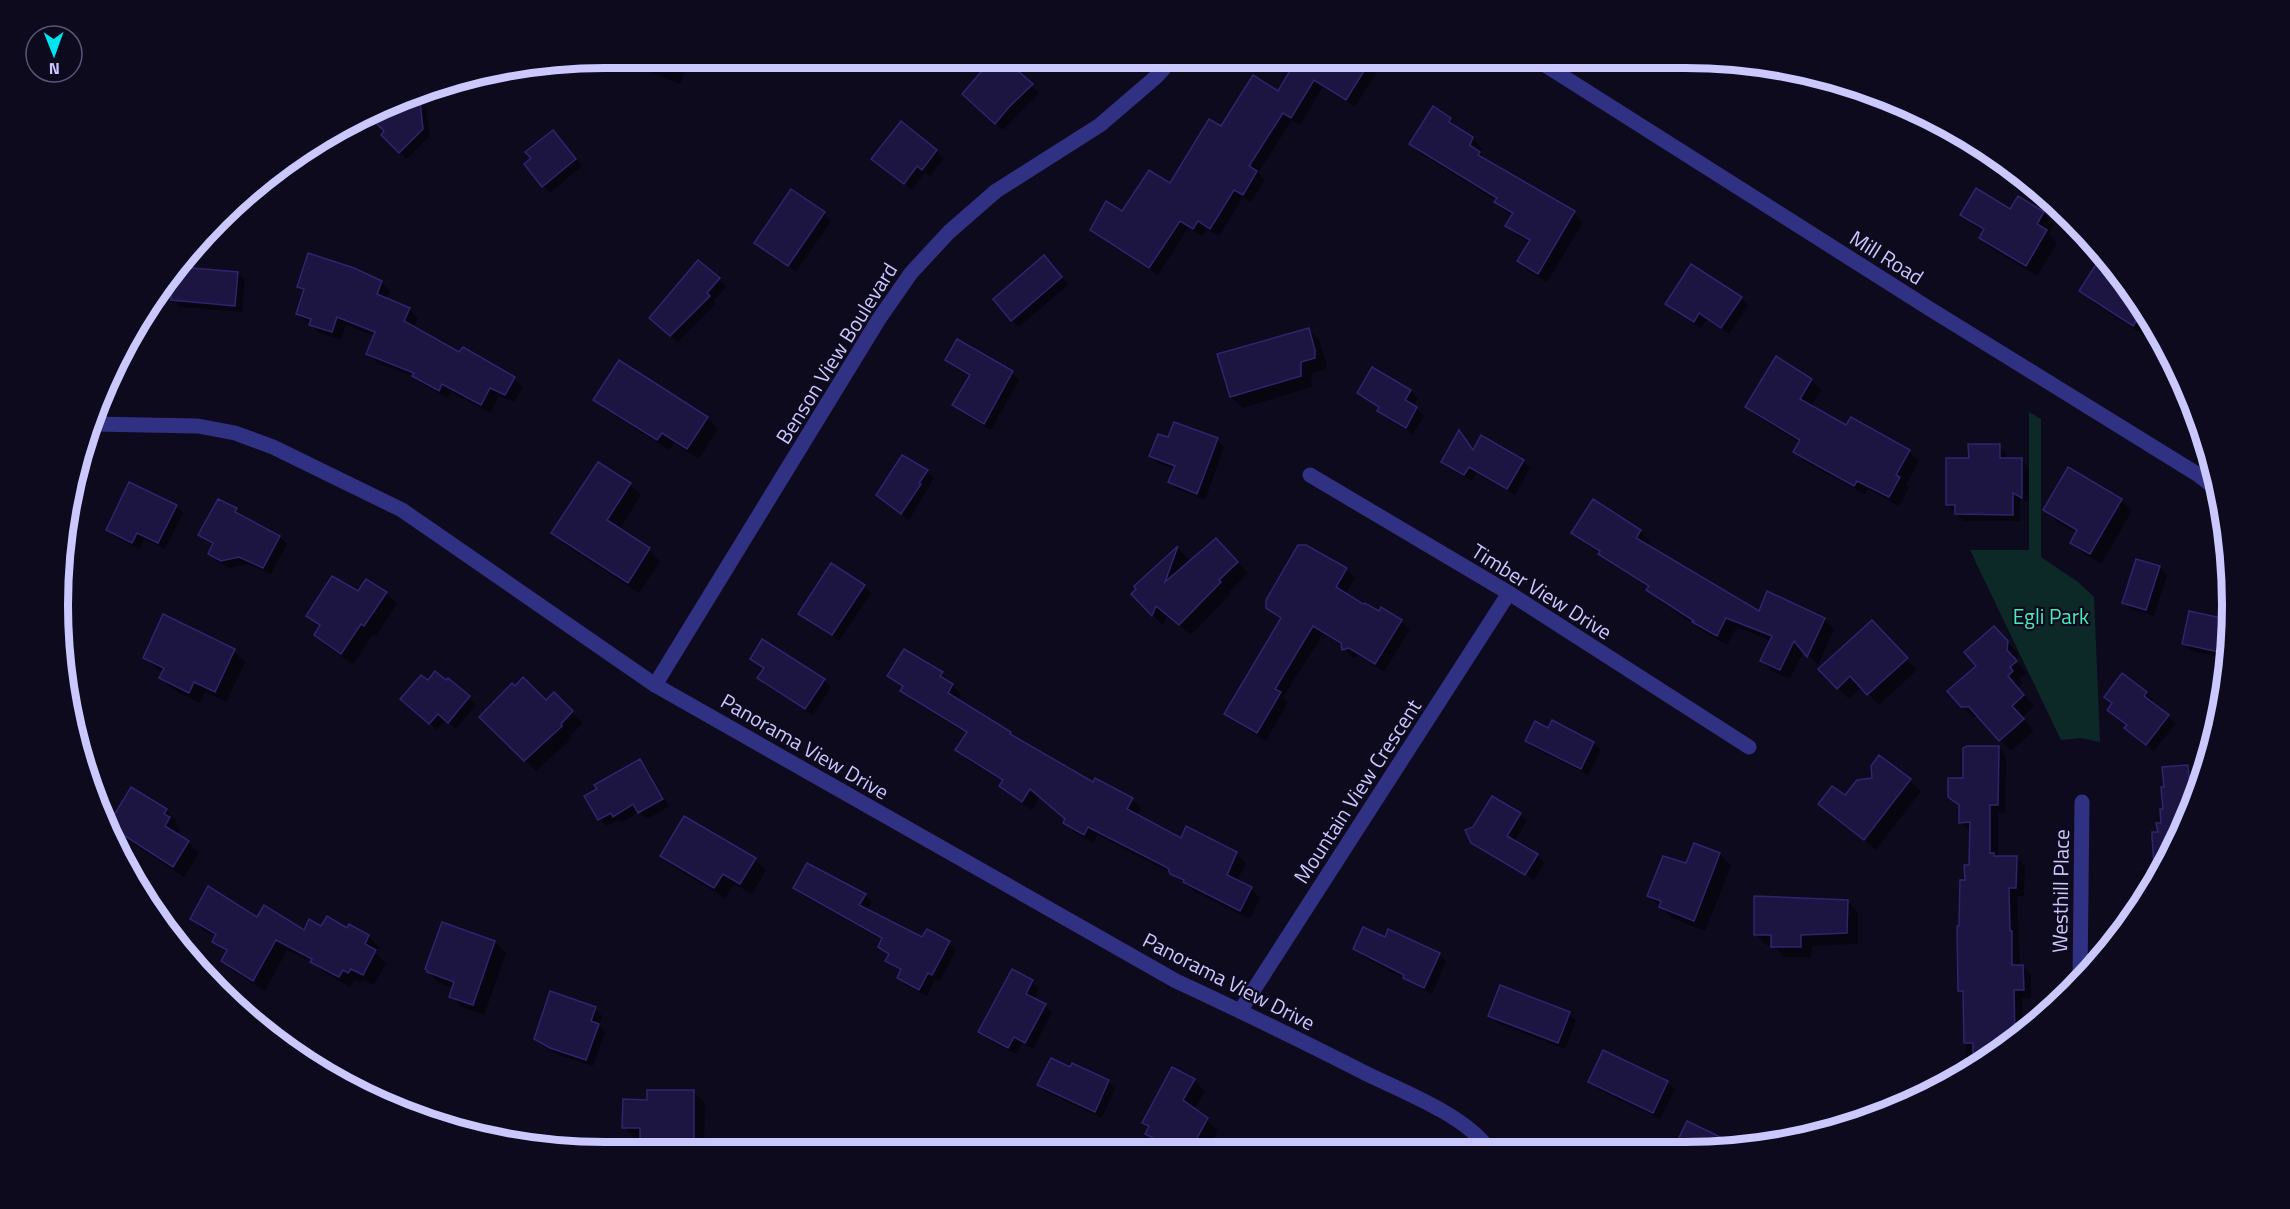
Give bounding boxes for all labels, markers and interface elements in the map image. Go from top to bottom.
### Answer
north arrow [24,24,84,84]
text: N [49,57,60,81]
street label: Mill Road [1844,222,1930,292]
street label: Benson View Boulevard [767,256,905,450]
street label: Timber View Drive [1465,535,1619,647]
park label: Egli Park [2013,600,2089,632]
street label: Panorama View Drive [715,685,895,807]
street label: Mountain View Crescent [1285,692,1429,890]
street label: Westhill Place [2043,829,2077,953]
street label: Panorama View Drive [1137,924,1321,1038]

